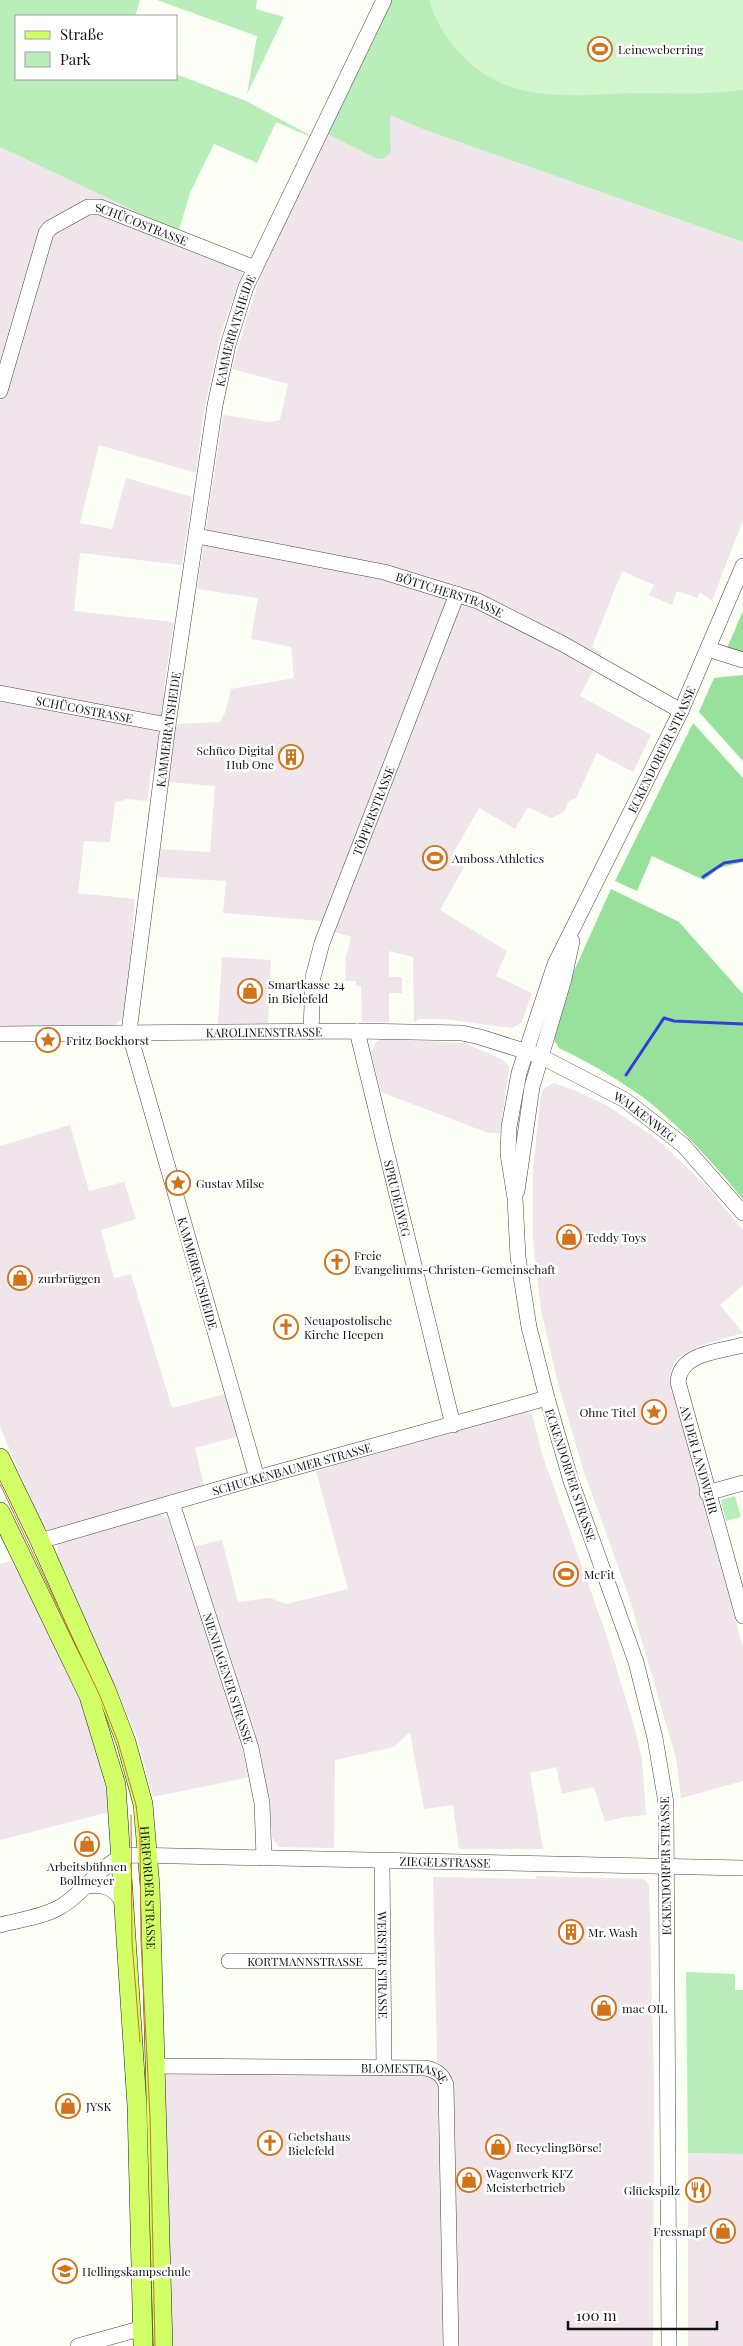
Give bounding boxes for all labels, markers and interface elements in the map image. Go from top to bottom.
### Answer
legend [15,15,178,80]
text: Straße [60,24,104,44]
sports icon: Leineweberring [587,36,613,62]
place label: Leineweberring [618,41,704,57]
text: Park [60,49,92,69]
street label: SCHÜCOSTRASSE [95,199,190,249]
street label: KAMMERRATSHEIDE [211,272,259,388]
street label: BÖTTCHERSTRASSE [394,568,506,621]
street label: KAMMERRATSHEIDE [152,671,184,788]
street label: ECKENDORFER STRASSE [624,684,699,815]
street label: SCHÜCOSTRASSE [35,692,134,726]
place label: Schüco Digital Hub One [197,742,275,772]
building icon: Schüco Digital Hub One [278,744,304,770]
street label: TÖPFERSTRASSE [349,764,398,858]
sports icon: Amboss Athletics [422,845,448,871]
place label: Amboss Athletics [451,850,544,866]
place label: Smartkasse 24 in Bielefeld [268,976,345,1006]
shop icon: Smartkasse 24 in Bielefeld [237,978,263,1004]
street label: KAROLINENSTRASSE [206,1023,322,1040]
place icon: Fritz Bockhorst [35,1027,61,1053]
place label: Fritz Bockhorst [66,1032,150,1048]
street label: WALKENWEG [610,1087,680,1145]
street label: SPRUDELWEG [381,1158,415,1238]
place icon: Gustav Milse [165,1170,191,1196]
place label: Gustav Milse [196,1175,264,1191]
street label: KAMMERRATSHEIDE [174,1215,222,1331]
shop icon: Teddy Toys [556,1224,582,1250]
place label: Teddy Toys [586,1229,646,1245]
place label: Freie Evangeliums-Christen-Gemeinschaft [354,1247,556,1277]
church icon: Freie Evangeliums-Christen-Gemeinschaft [324,1249,350,1275]
shop icon: zurbrüggen [7,1265,33,1291]
place label: zurbrüggen [38,1270,101,1286]
place label: Neuapostolische Kirche Heepen [304,1312,392,1342]
church icon: Neuapostolische Kirche Heepen [273,1314,299,1340]
place icon: Ohne Titel [641,1399,667,1425]
street label: AN DER LANDWEHR [677,1402,722,1516]
place label: Ohne Titel [580,1404,637,1420]
street label: ECKENDORFER STRASSE [542,1407,600,1543]
street label: SCHUCKENBAUMER STRASSE [210,1439,373,1499]
sports icon: McFit [553,1561,579,1587]
place label: McFit [584,1566,615,1582]
street label: NIENHAGENER STRASSE [200,1611,257,1746]
street label: ECKENDORFER STRASSE [656,1796,674,1936]
street label: HERFORDER STRASSE [137,1825,160,1950]
shop icon: Arbeitsbühnen Bollmeyer [74,1831,100,1857]
street label: ZIEGELSTRASSE [399,1853,491,1871]
place label: Arbeitsbühnen Bollmeyer [46,1858,127,1888]
street label: WERSTER STRASSE [374,1910,392,2019]
building icon: Mr. Wash [558,1919,584,1945]
place label: Mr. Wash [588,1924,638,1940]
street label: KORTMANNSTRASSE [247,1953,363,1969]
shop icon: mac OIL [591,1995,617,2021]
place label: mac OIL [622,2000,667,2016]
street label: BLOMESTRASSE [361,2059,452,2086]
shop icon: JYSK [55,2093,81,2119]
place label: JYSK [85,2098,111,2114]
place label: Gebetshaus Bielefeld [288,2128,350,2158]
church icon: Gebetshaus Bielefeld [257,2130,283,2156]
shop icon: RecyclingBörse! [485,2134,511,2160]
place label: RecyclingBörse! [516,2139,602,2155]
place label: Wagenwerk KFZ Meisterbetrieb [485,2165,573,2195]
shop icon: Wagenwerk KFZ Meisterbetrieb [456,2167,482,2193]
restaurant icon: Glückspilz [685,2177,711,2203]
place label: Glückspilz [624,2182,680,2198]
shop icon: Fressnapf [710,2218,736,2244]
place label: Fressnapf [653,2223,707,2239]
school or university icon: Hellingskampschule [52,2258,78,2284]
place label: Hellingskampschule [82,2263,191,2279]
scale bar [568,2298,717,2330]
text: 100 m [576,2305,617,2325]

